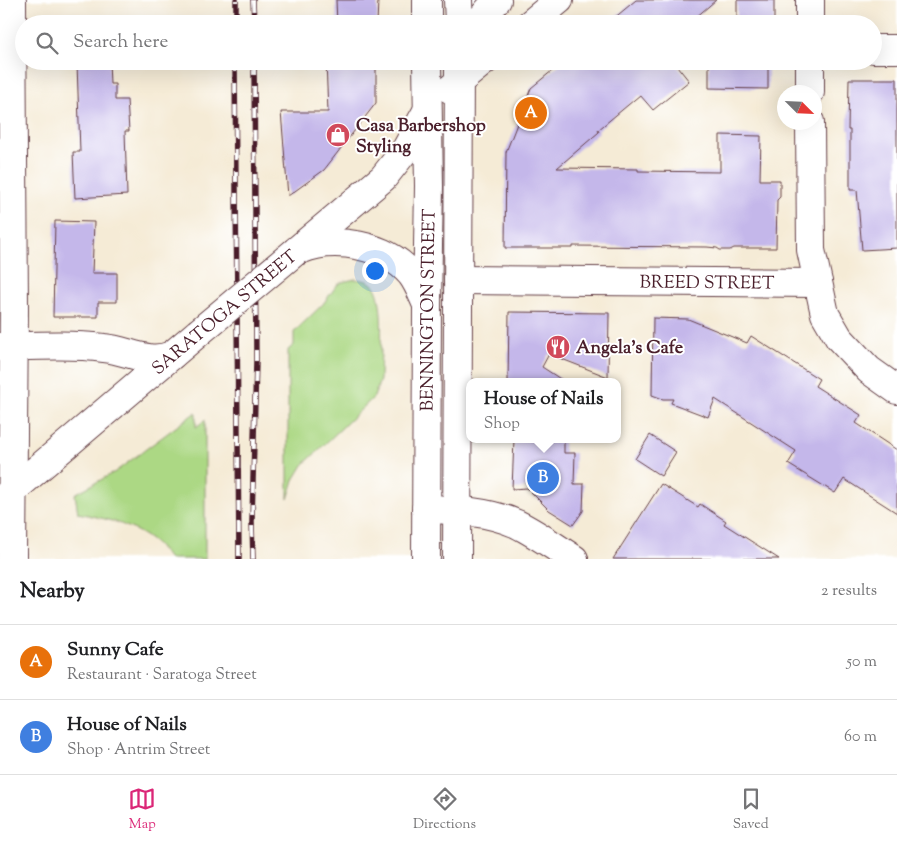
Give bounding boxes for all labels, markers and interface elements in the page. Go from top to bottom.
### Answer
search box [15,15,882,70]
icon: search [33,29,61,57]
text: Search here [73,29,168,56]
north arrow [777,85,822,130]
pin: A [515,94,547,132]
place label: Casa Barbershop Styling [356,114,486,161]
shop icon: Casa Barbershop Styling [325,122,351,148]
street label: BENNINGTON STREET [416,208,444,411]
street label: SARATOGA STREET [147,245,304,382]
your location [362,258,388,284]
street label: BREED STREET [639,271,775,298]
restaurant icon: Angela's Cafe [545,334,571,360]
place label: Angela's Cafe [576,336,684,362]
popup [466,378,621,443]
text: House of Nails [484,386,603,413]
text: Shop [484,413,520,436]
pin: B [527,459,559,497]
text: Nearby [20,577,85,607]
text: 2 results [821,580,877,603]
text: Sunny Cafe [67,637,164,664]
text: A [30,651,43,674]
text: 50 m [846,651,877,674]
text: Restaurant · Saratoga Street [67,664,257,687]
text: House of Nails [67,712,187,739]
text: B [31,726,41,749]
text: 60 m [844,726,877,749]
text: Shop · Antrim Street [67,739,210,762]
tab: Map [128,785,156,835]
tab: Directions [413,785,476,835]
tab: Saved [733,785,769,835]

